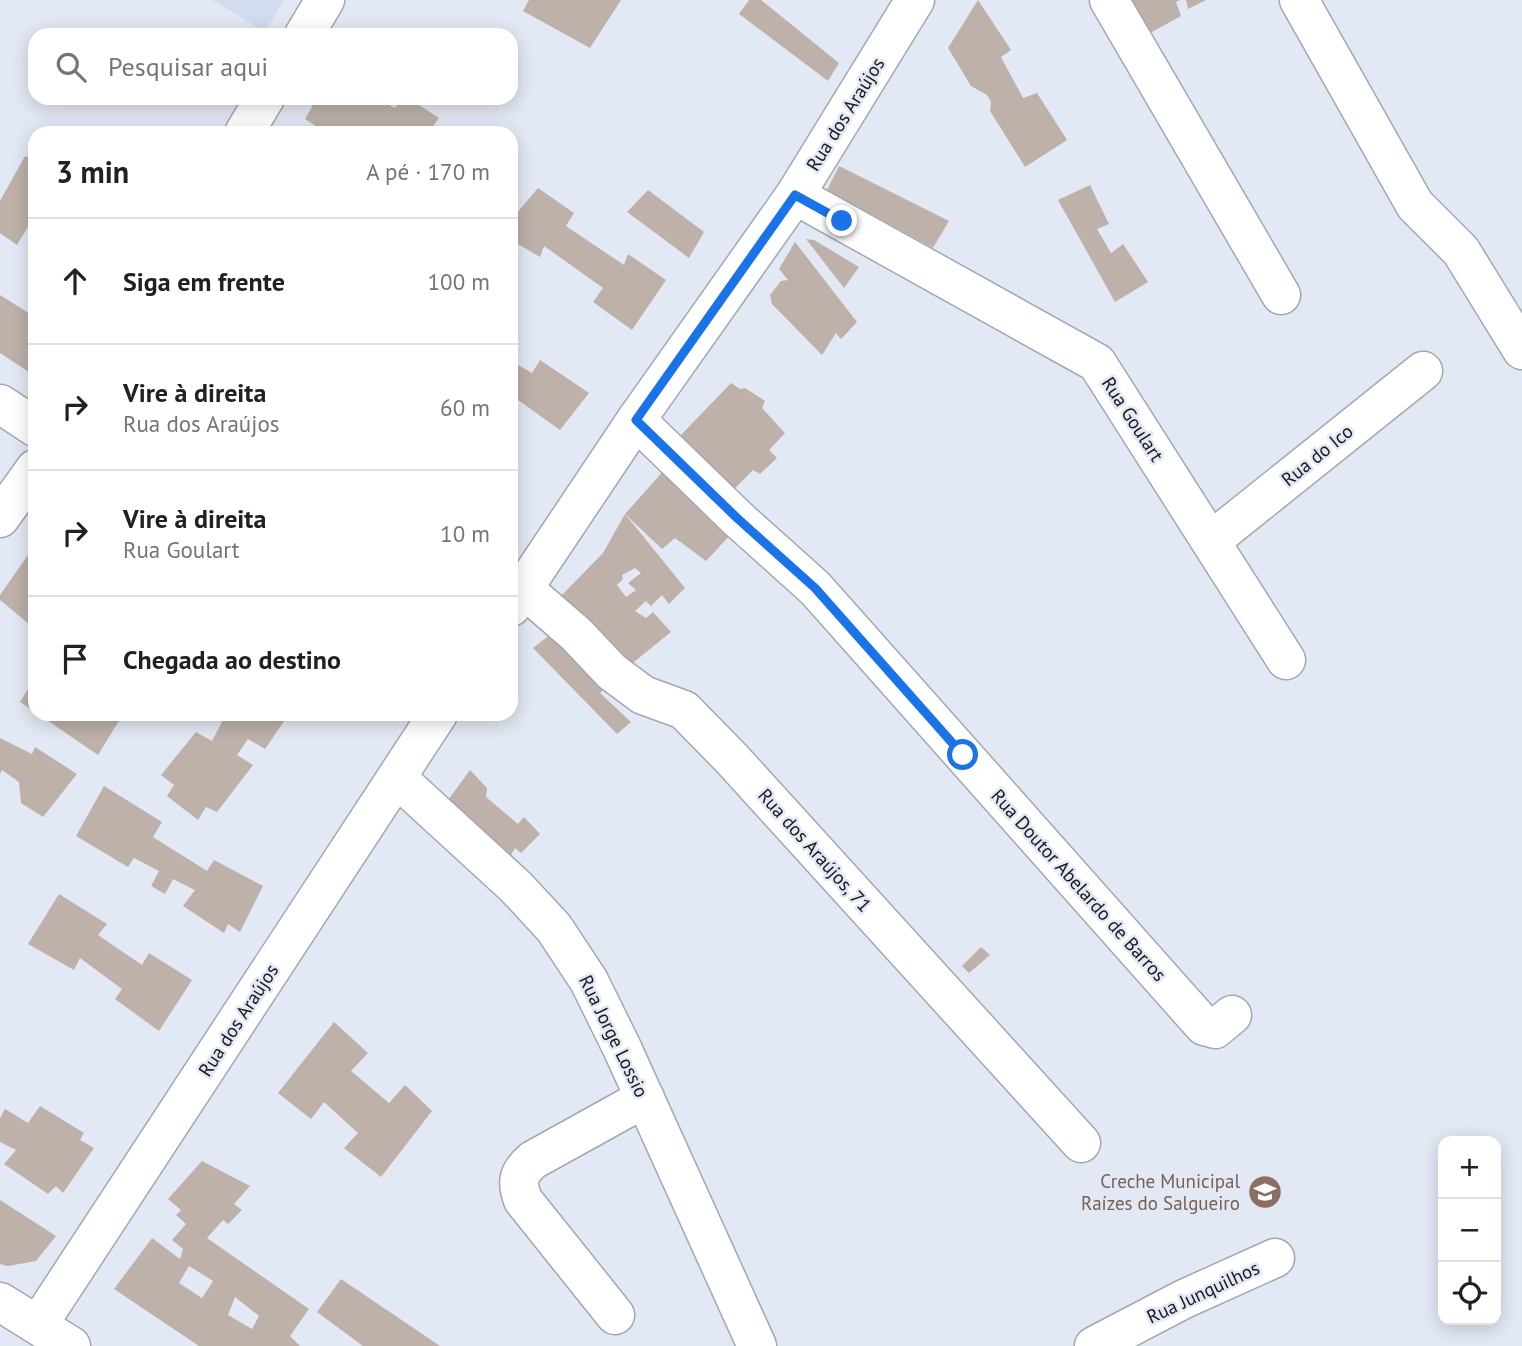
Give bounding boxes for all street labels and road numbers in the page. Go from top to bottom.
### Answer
street label: Rua dos Araújos [801,53,889,175]
street label: Rua Goulart [1097,372,1170,466]
street label: Rua do Ico [1276,419,1358,491]
street label: Rua dos Araújos, 71 [753,783,877,917]
street label: Rua Doutor Abelardo de Barros [986,784,1172,986]
street label: Rua dos Araújos [193,959,283,1081]
street label: Rua Jorge Lossio [574,971,654,1101]
street label: Rua Junquilhos [1143,1255,1263,1329]

